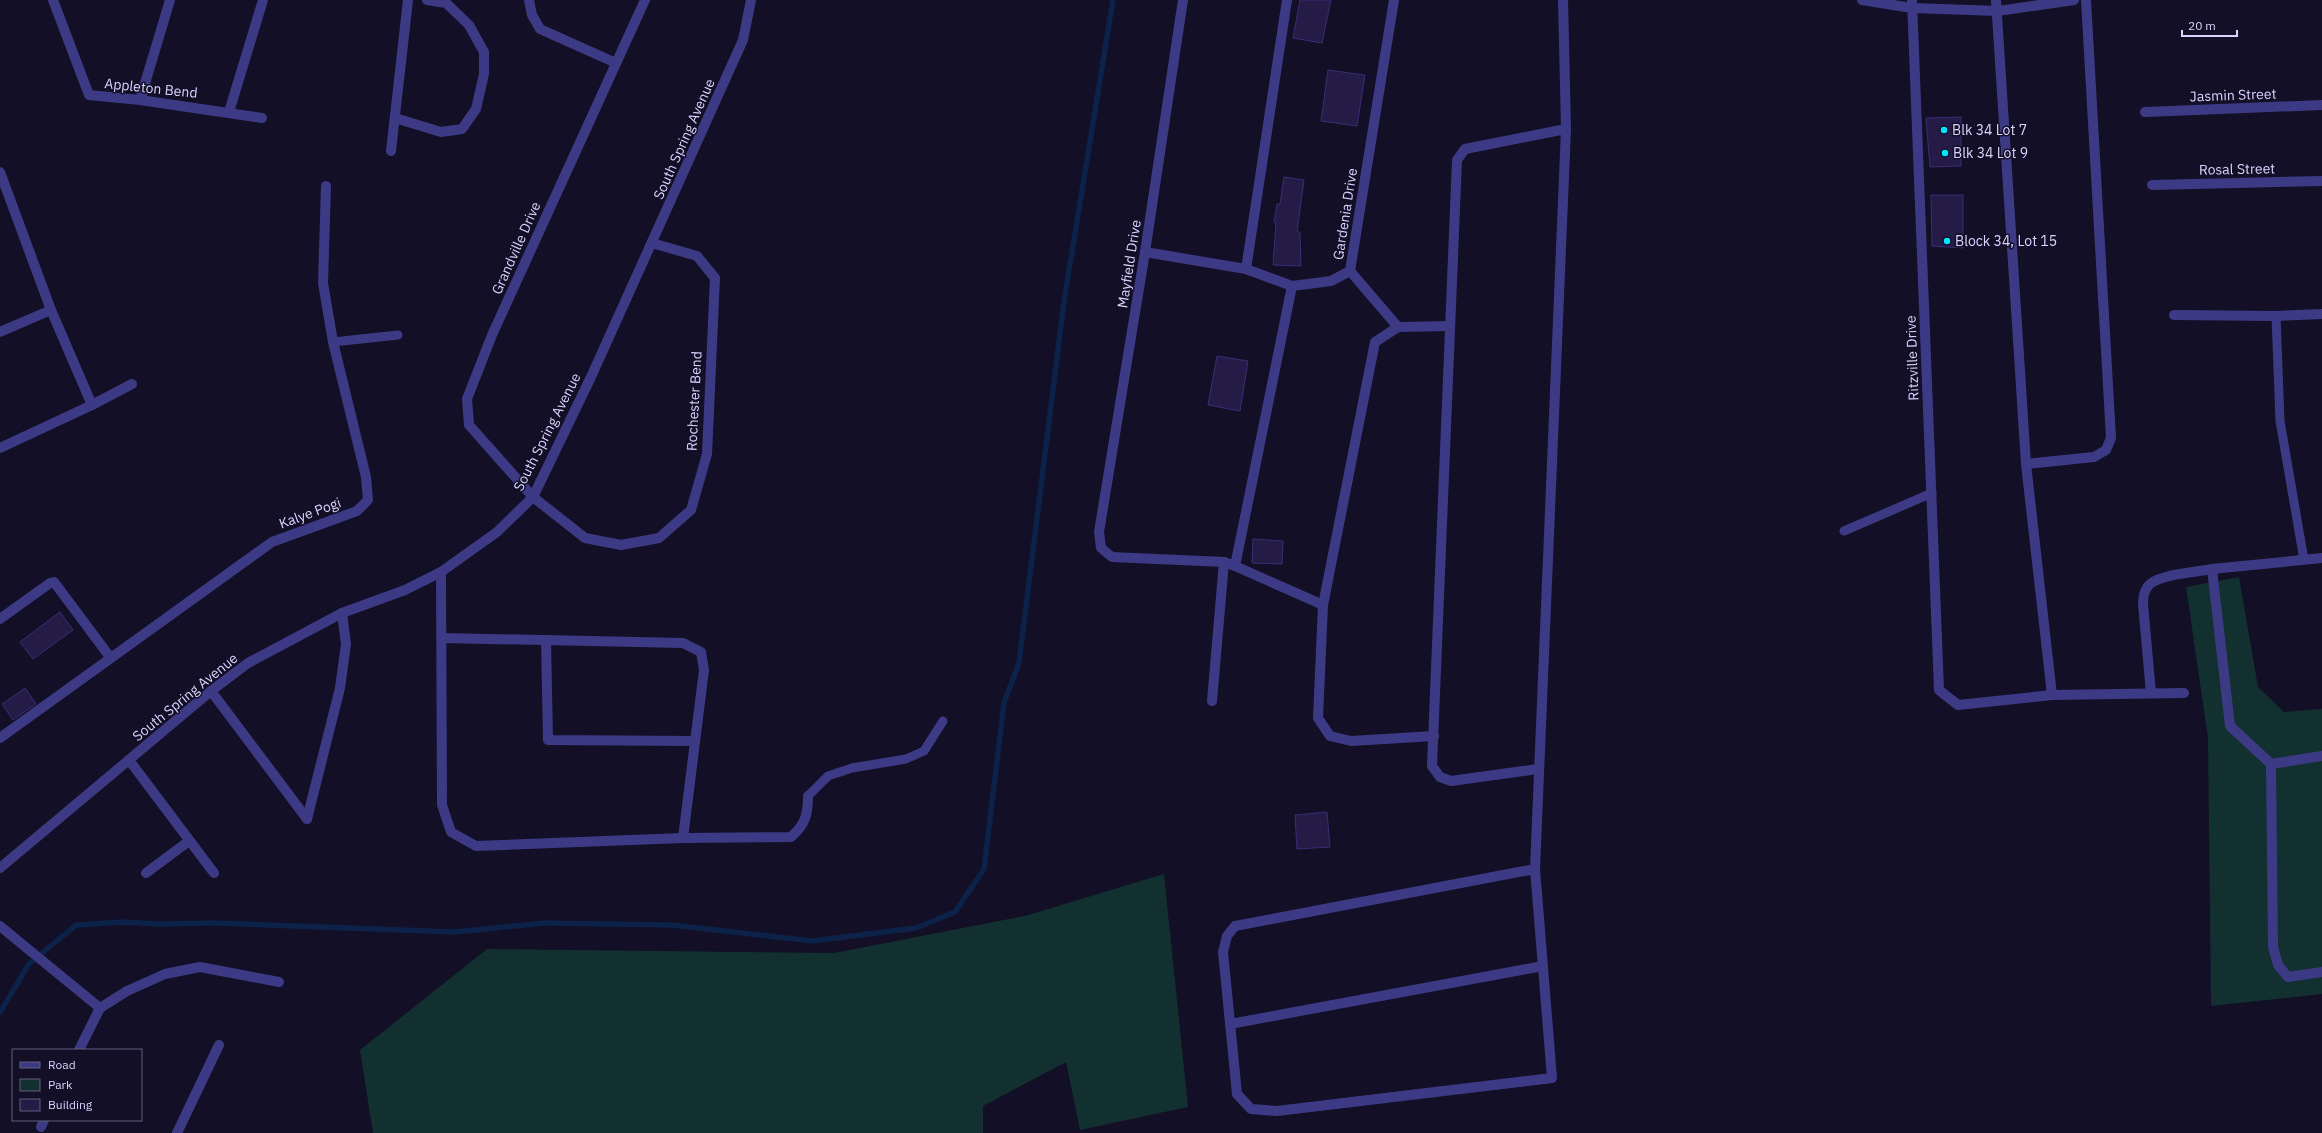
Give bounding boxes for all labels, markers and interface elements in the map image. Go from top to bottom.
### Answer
scale bar [2182,12,2237,38]
text: 20 m [2188,18,2216,33]
street label: Appleton Bend [104,74,198,102]
street label: South Spring Avenue [649,76,719,202]
street label: Jasmin Street [2189,84,2277,106]
place label: Blk 34 Lot 7 [1952,121,2027,139]
marker: Blk 34 Lot 7 [1939,125,1949,135]
place label: Blk 34 Lot 9 [1953,144,2028,162]
marker: Blk 34 Lot 9 [1940,148,1950,158]
street label: Rosal Street [2199,159,2275,179]
street label: Gardenia Drive [1329,166,1361,261]
street label: Grandville Drive [487,198,545,297]
street label: Mayfield Drive [1113,218,1145,309]
place label: Block 34, Lot 15 [1955,232,2057,250]
marker: Block 34, Lot 15 [1942,236,1952,246]
street label: Ritzville Drive [1902,315,1922,401]
street label: Rochester Bend [682,351,706,451]
street label: South Spring Avenue [509,370,585,494]
street label: Kalye Pogi [277,493,343,533]
street label: South Spring Avenue [129,649,242,745]
legend [12,1049,142,1121]
text: Road [48,1057,76,1072]
text: Park [48,1077,73,1092]
text: Building [48,1097,93,1112]

